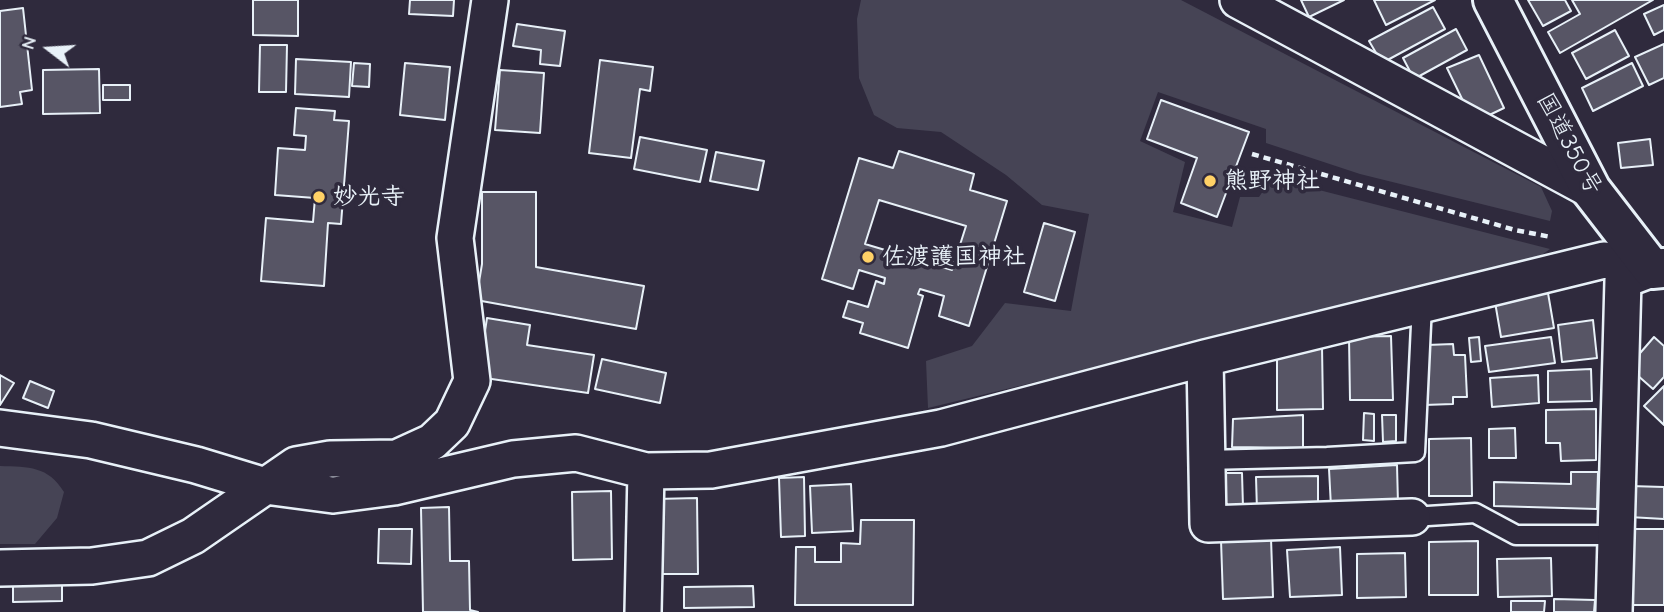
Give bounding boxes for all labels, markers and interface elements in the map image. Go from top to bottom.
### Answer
north arrow [14,14,84,84]
text: N [17,34,41,52]
street label: 国道350号 [1530,88,1608,200]
place label: 熊野神社 [1224,167,1320,195]
marker: 熊野神社 [1202,173,1218,189]
place label: 妙光寺 [333,183,405,211]
marker: 妙光寺 [311,189,327,205]
place label: 佐渡護国神社 [882,243,1026,271]
marker: 佐渡護国神社 [860,249,876,265]

